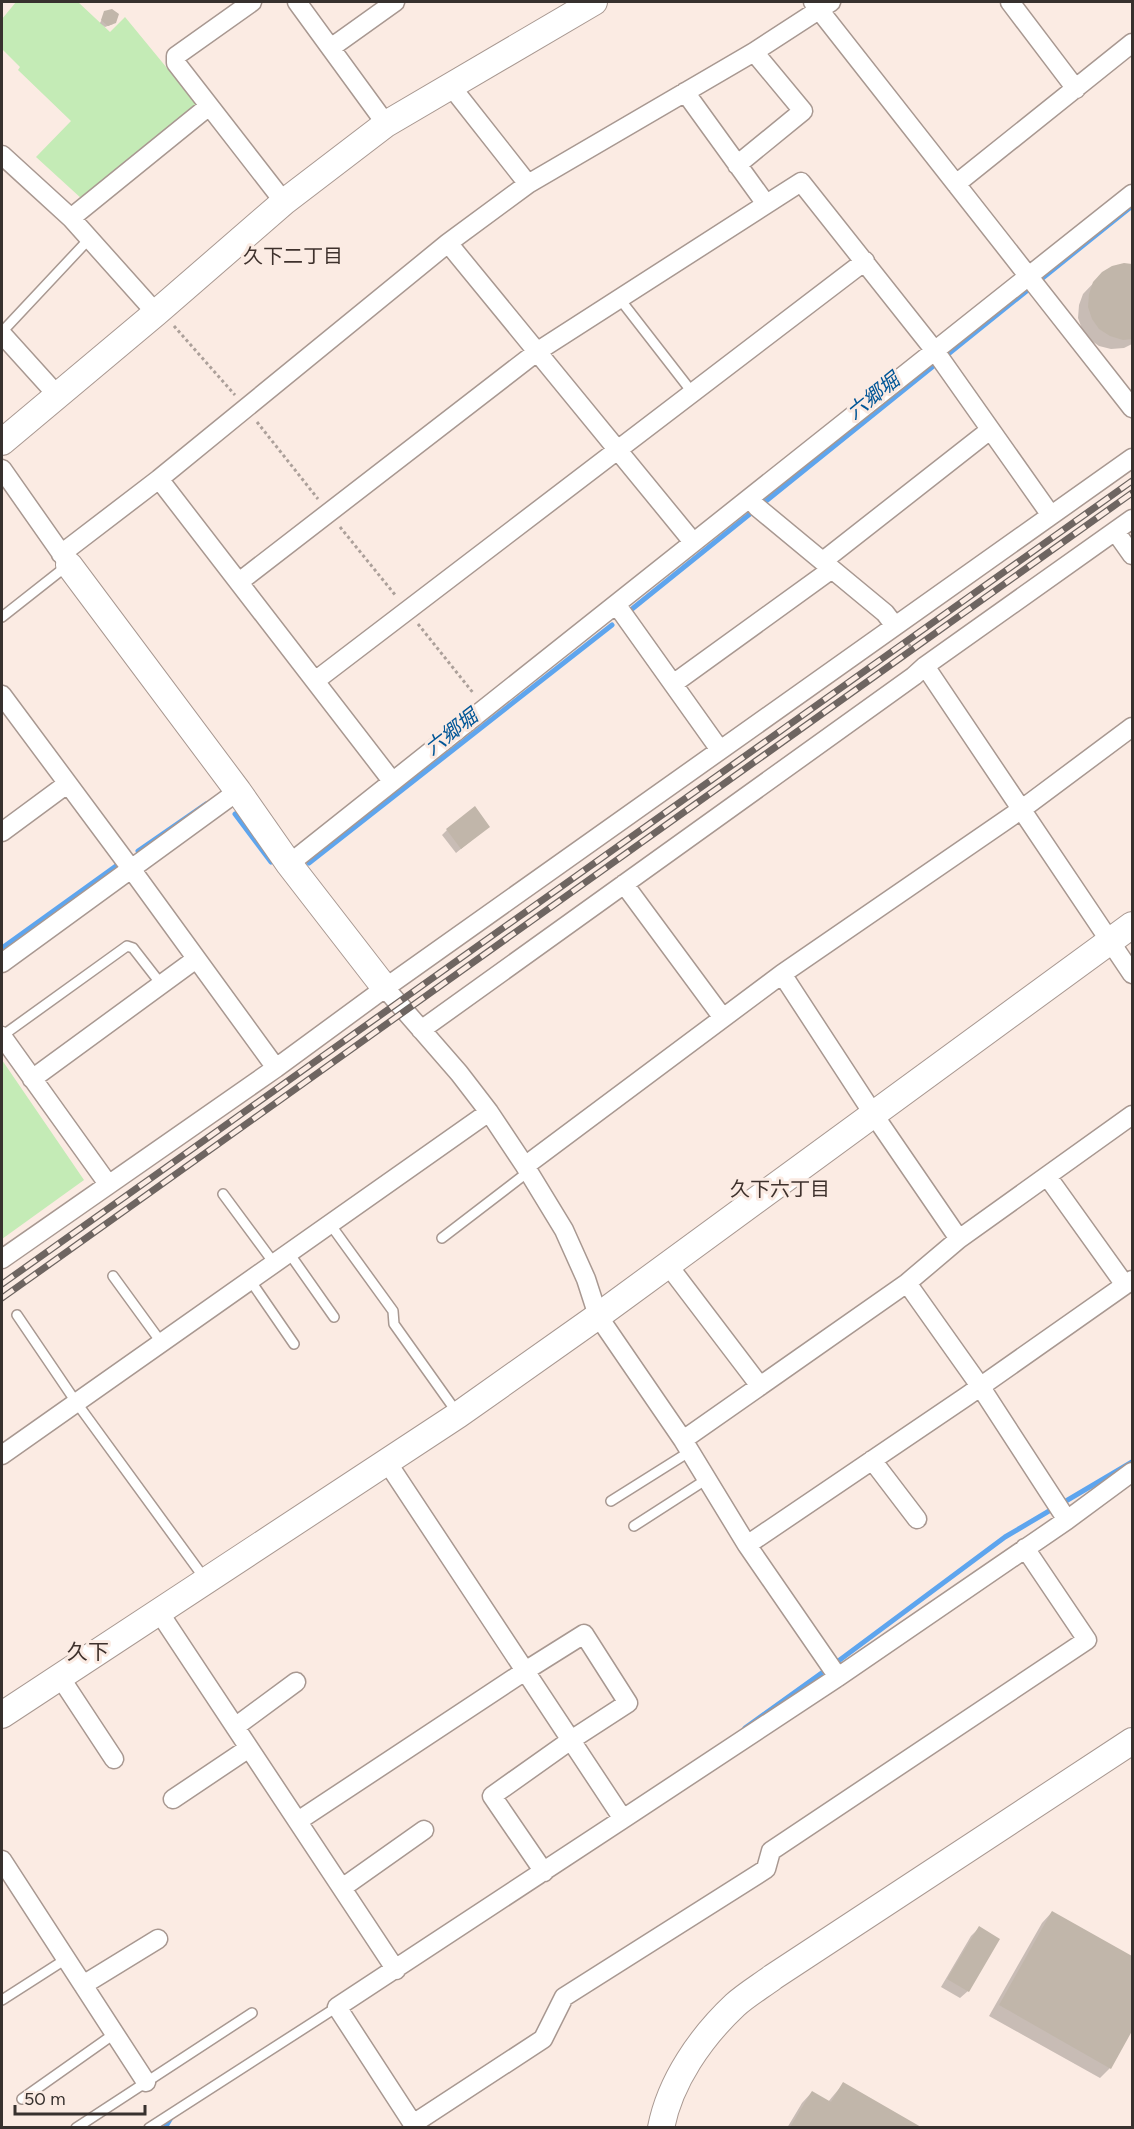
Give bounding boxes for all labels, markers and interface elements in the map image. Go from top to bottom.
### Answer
district label: 久下二丁目 [243,244,343,268]
water label: 六郷堀 [842,366,906,424]
water label: 六郷堀 [420,702,484,760]
district label: 久下六丁目 [730,1177,830,1201]
district label: 久下 [67,1639,109,1664]
scale bar [15,2078,146,2116]
text: 50 m [24,2088,66,2110]

